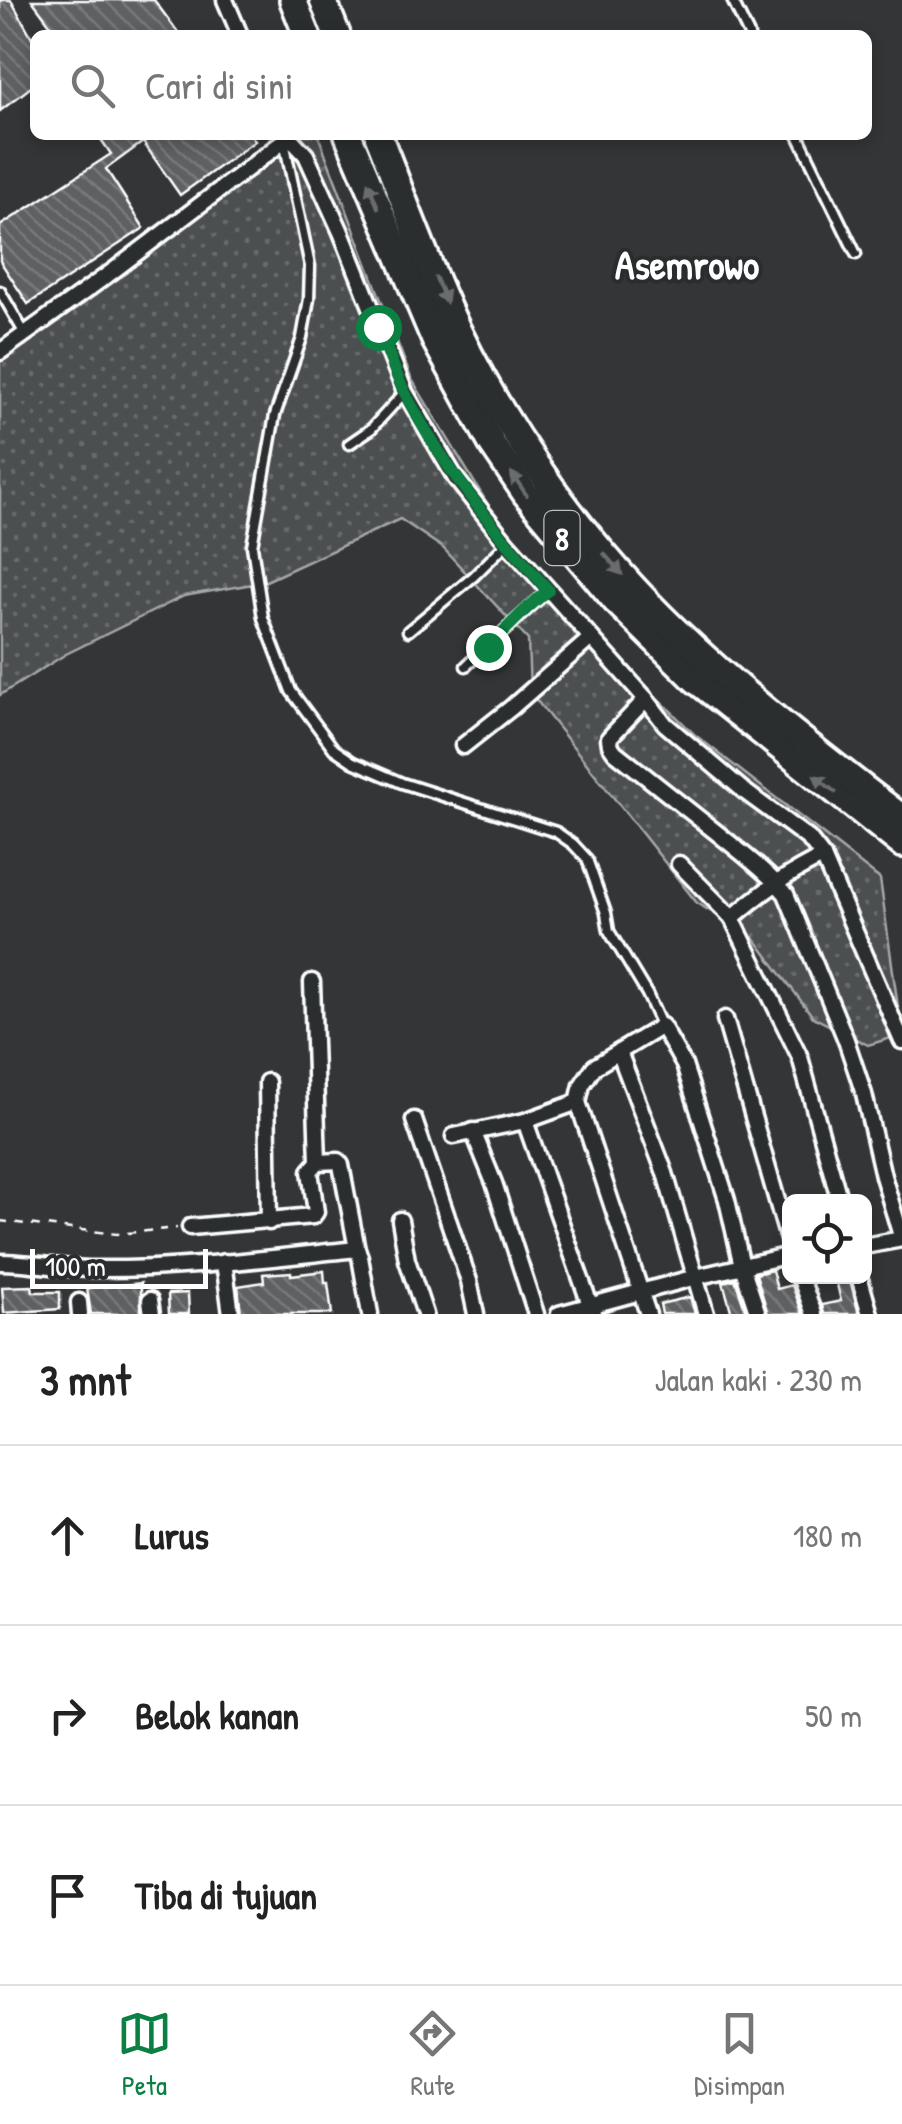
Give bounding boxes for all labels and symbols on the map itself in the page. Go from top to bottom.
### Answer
one-way arrow [364,180,380,210]
district label: Asemrowo [615,237,759,291]
one-way arrow [433,275,449,305]
route start [356,305,402,351]
one-way arrow [510,471,529,498]
road number: 8 [544,511,580,565]
one-way arrow [602,551,624,576]
route end [466,625,512,671]
one-way arrow [812,774,838,795]
scale bar [30,1244,208,1288]

